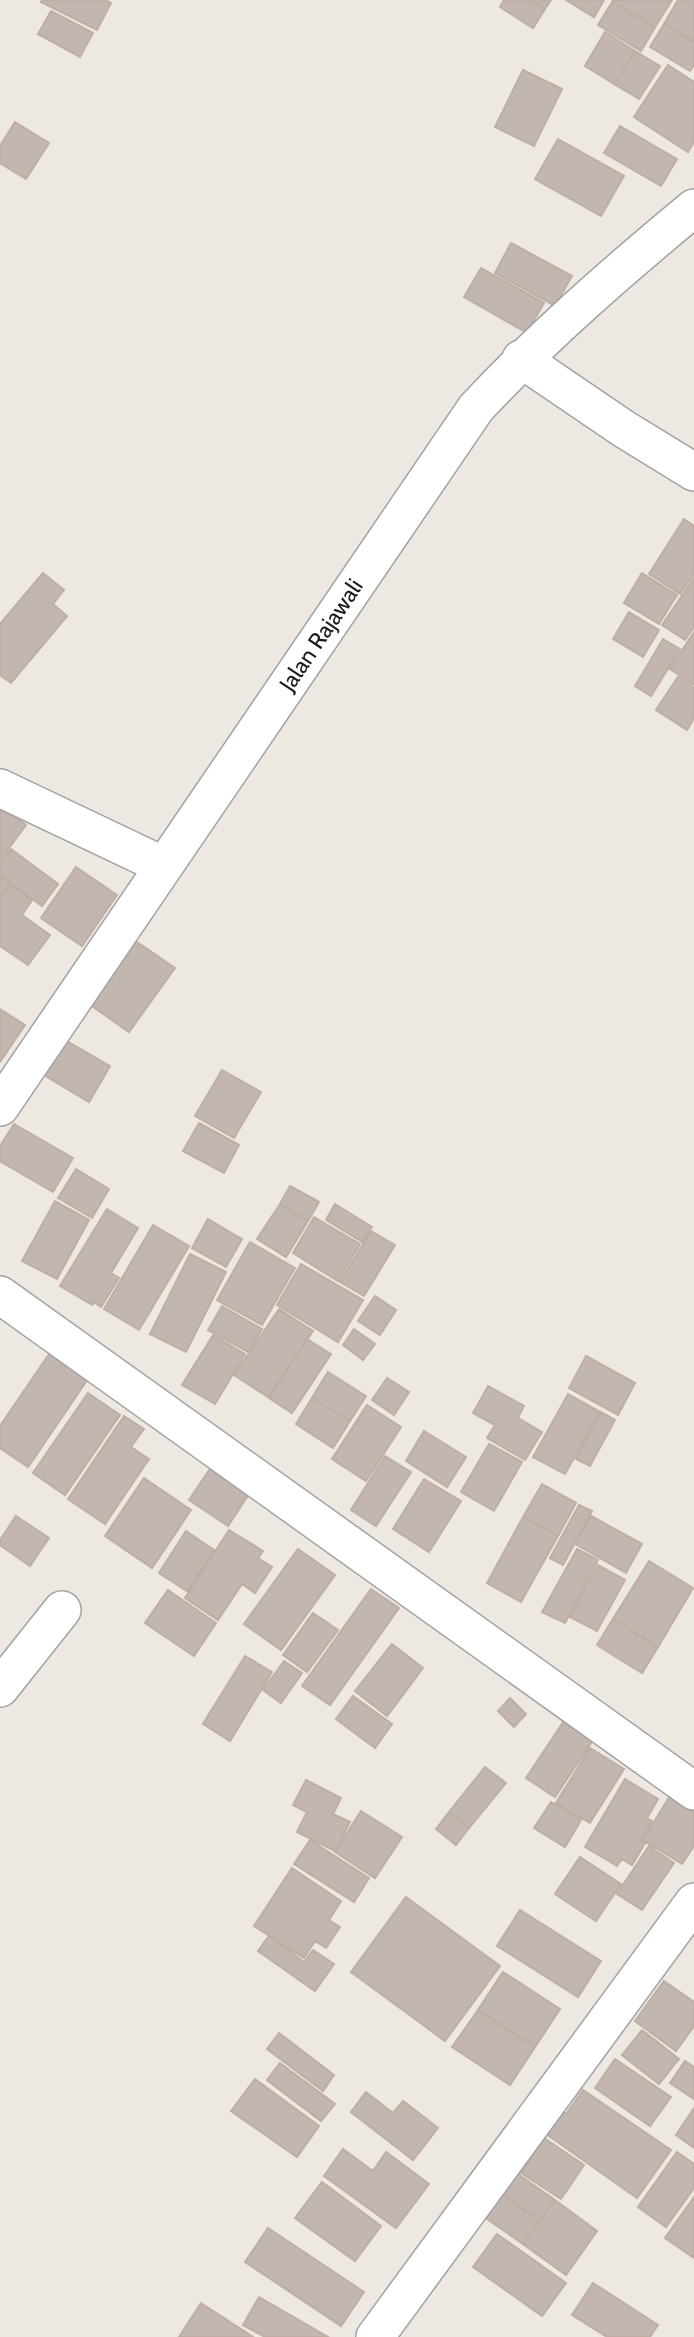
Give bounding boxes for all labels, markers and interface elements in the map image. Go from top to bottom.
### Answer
street label: Jalan Rajawali [273,573,369,697]

